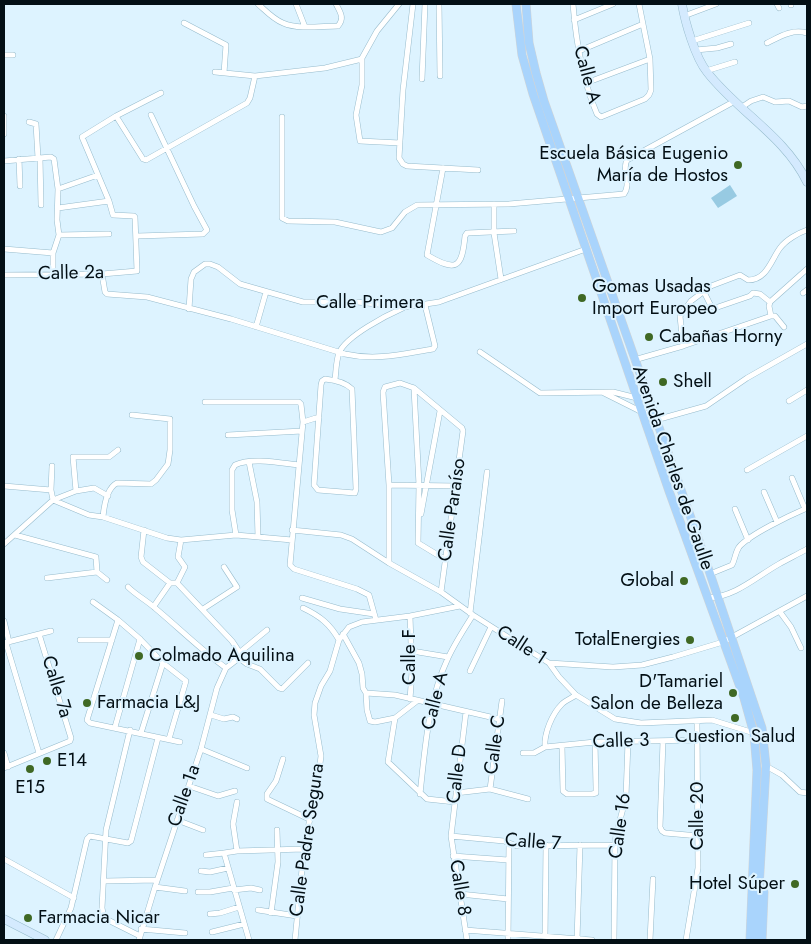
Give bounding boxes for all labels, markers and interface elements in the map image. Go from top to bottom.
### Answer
street label: Calle A [567,44,605,106]
place label: Escuela Básica Eugenio María de Hostos [539,143,728,187]
marker: Escuela Básica Eugenio María de Hostos [732,159,744,171]
street label: Calle 2a [38,262,104,286]
place label: Gomas Usadas Import Europeo [592,276,717,320]
street label: Calle Primera [316,292,424,314]
marker: Gomas Usadas Import Europeo [576,292,588,304]
place label: Cabañas Horny [659,326,782,348]
marker: Cabañas Horny [643,331,655,343]
street label: Avenida Charles de Gaulle [626,363,718,573]
place label: Shell [673,371,712,393]
marker: Shell [657,376,669,388]
street label: Calle Paraíso [434,457,472,563]
place label: Global [620,570,674,592]
marker: Global [678,575,690,587]
street label: Calle 1 [492,621,550,671]
street label: Calle F [399,629,421,685]
place label: TotalEnergies [575,629,680,651]
marker: TotalEnergies [684,634,696,646]
place label: Colmado Aquilina [149,645,294,667]
marker: Colmado Aquilina [133,650,145,662]
street label: Calle 7a [36,653,76,721]
street label: Calle A [418,670,454,732]
place label: D'Tamariel Salon de Belleza [590,671,723,715]
marker: D'Tamariel Salon de Belleza [727,687,739,699]
place label: Farmacia L&J [97,692,200,714]
marker: Farmacia L&J [81,697,93,709]
marker: Cuestion Salud [729,712,741,724]
street label: Calle C [481,714,511,776]
place label: Cuestion Salud [675,726,795,748]
street label: Calle 3 [592,730,650,754]
street label: Calle D [443,743,473,805]
place label: E14 [57,750,87,772]
marker: E14 [41,755,53,767]
street label: Calle 1a [164,762,206,830]
street label: Calle Padre Segura [286,762,330,918]
marker: E15 [24,763,36,775]
place label: E15 [15,777,45,799]
street label: Calle 20 [687,782,709,850]
street label: Calle 16 [605,792,637,860]
street label: Calle 7 [504,830,562,856]
street label: Calle 8 [443,858,475,918]
place label: Hotel Súper [689,873,785,895]
marker: Hotel Súper [789,878,801,890]
place label: Farmacia Nicar [38,907,160,929]
marker: Farmacia Nicar [22,912,34,924]

